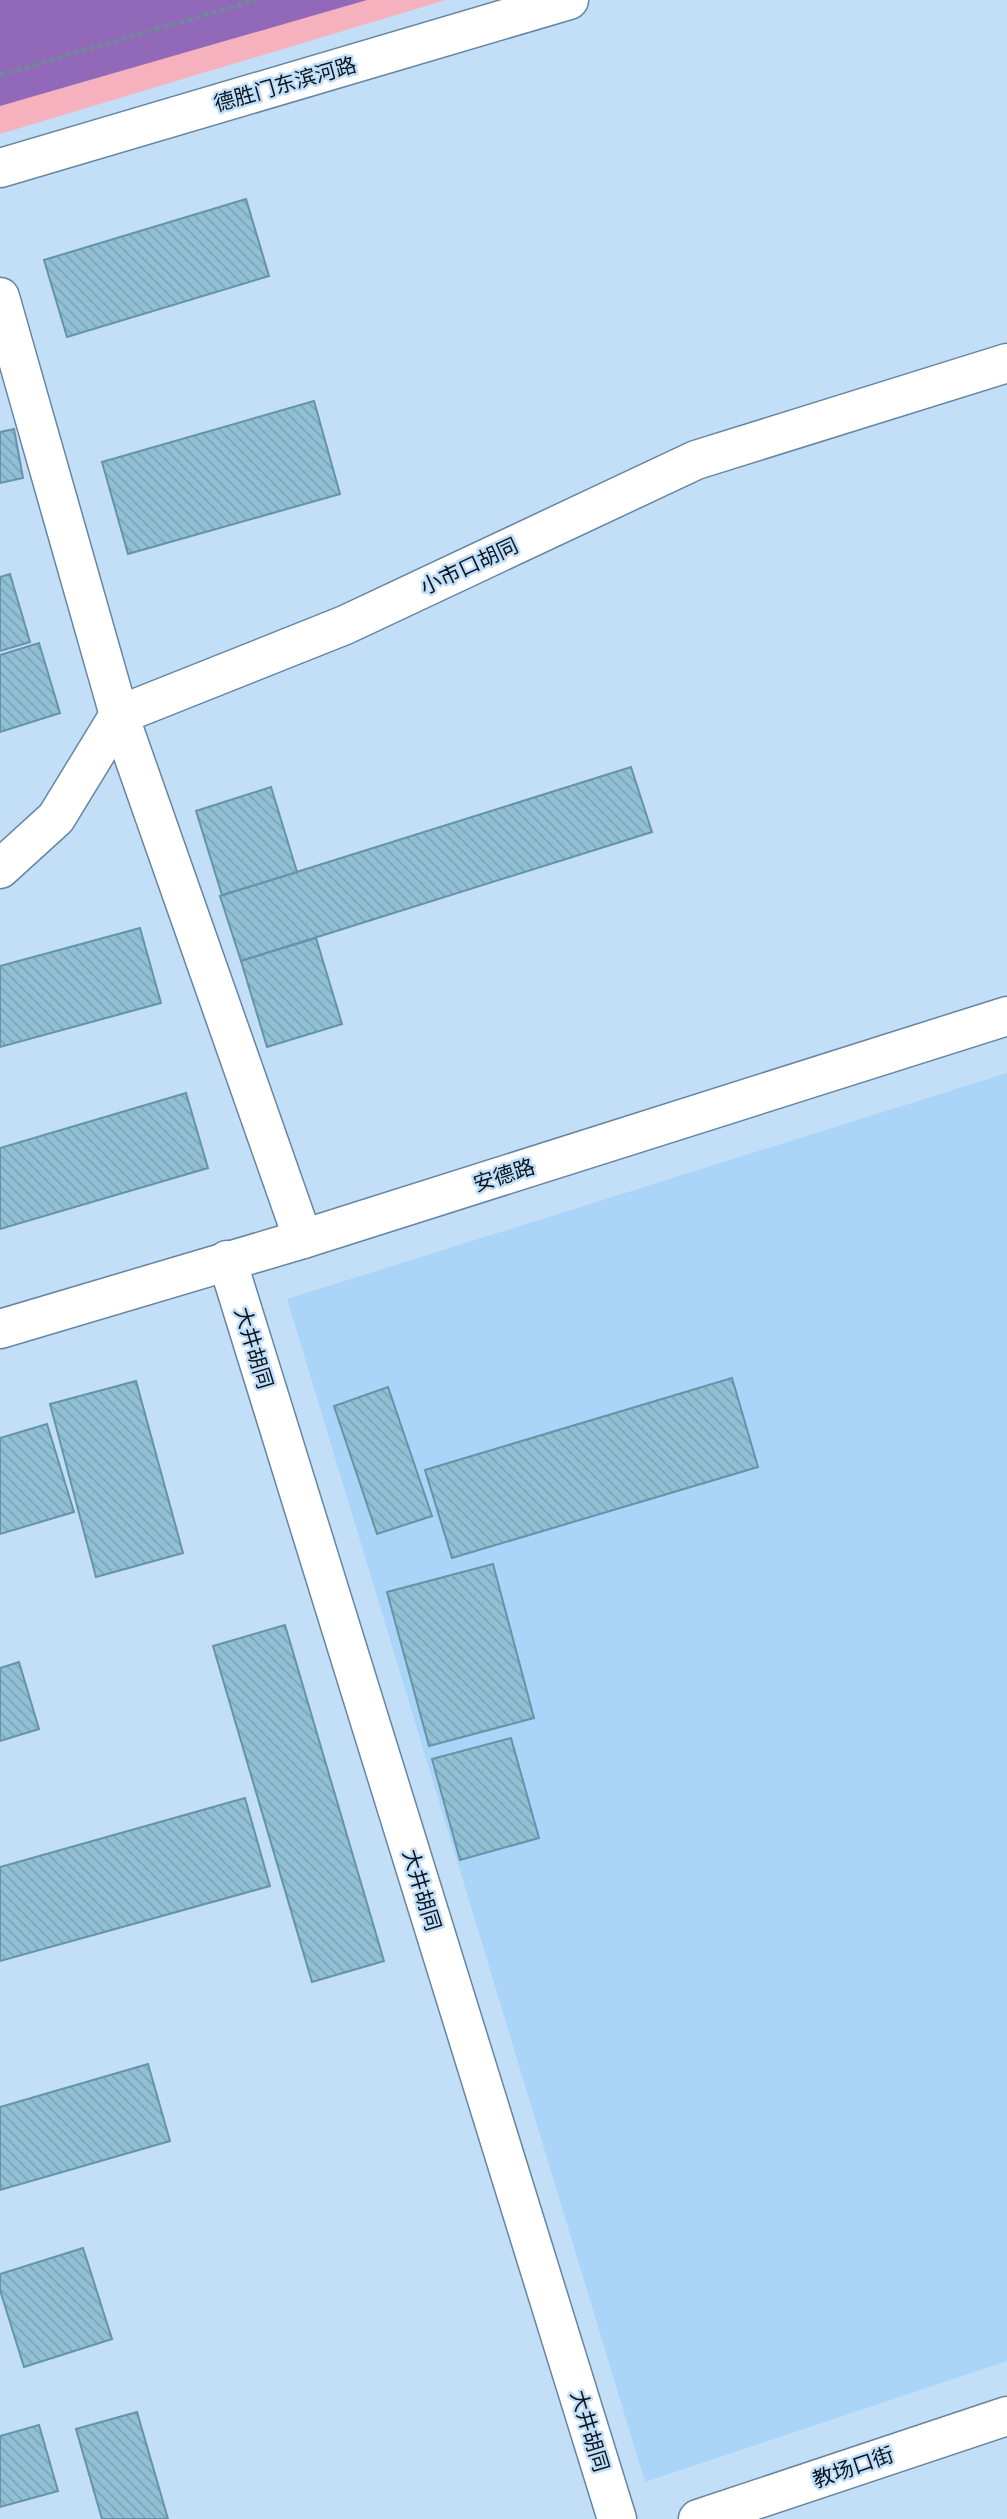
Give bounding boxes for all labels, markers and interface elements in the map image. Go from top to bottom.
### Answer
street label: 德胜门东滨河路 [211,51,359,117]
street label: 小市口胡同 [416,532,522,600]
street label: 安德路 [470,1152,538,1198]
street label: 大井胡同 [229,1304,279,1392]
street label: 大井胡同 [397,1846,447,1934]
street label: 大井胡同 [565,2387,615,2475]
street label: 教场口街 [809,2441,897,2493]

